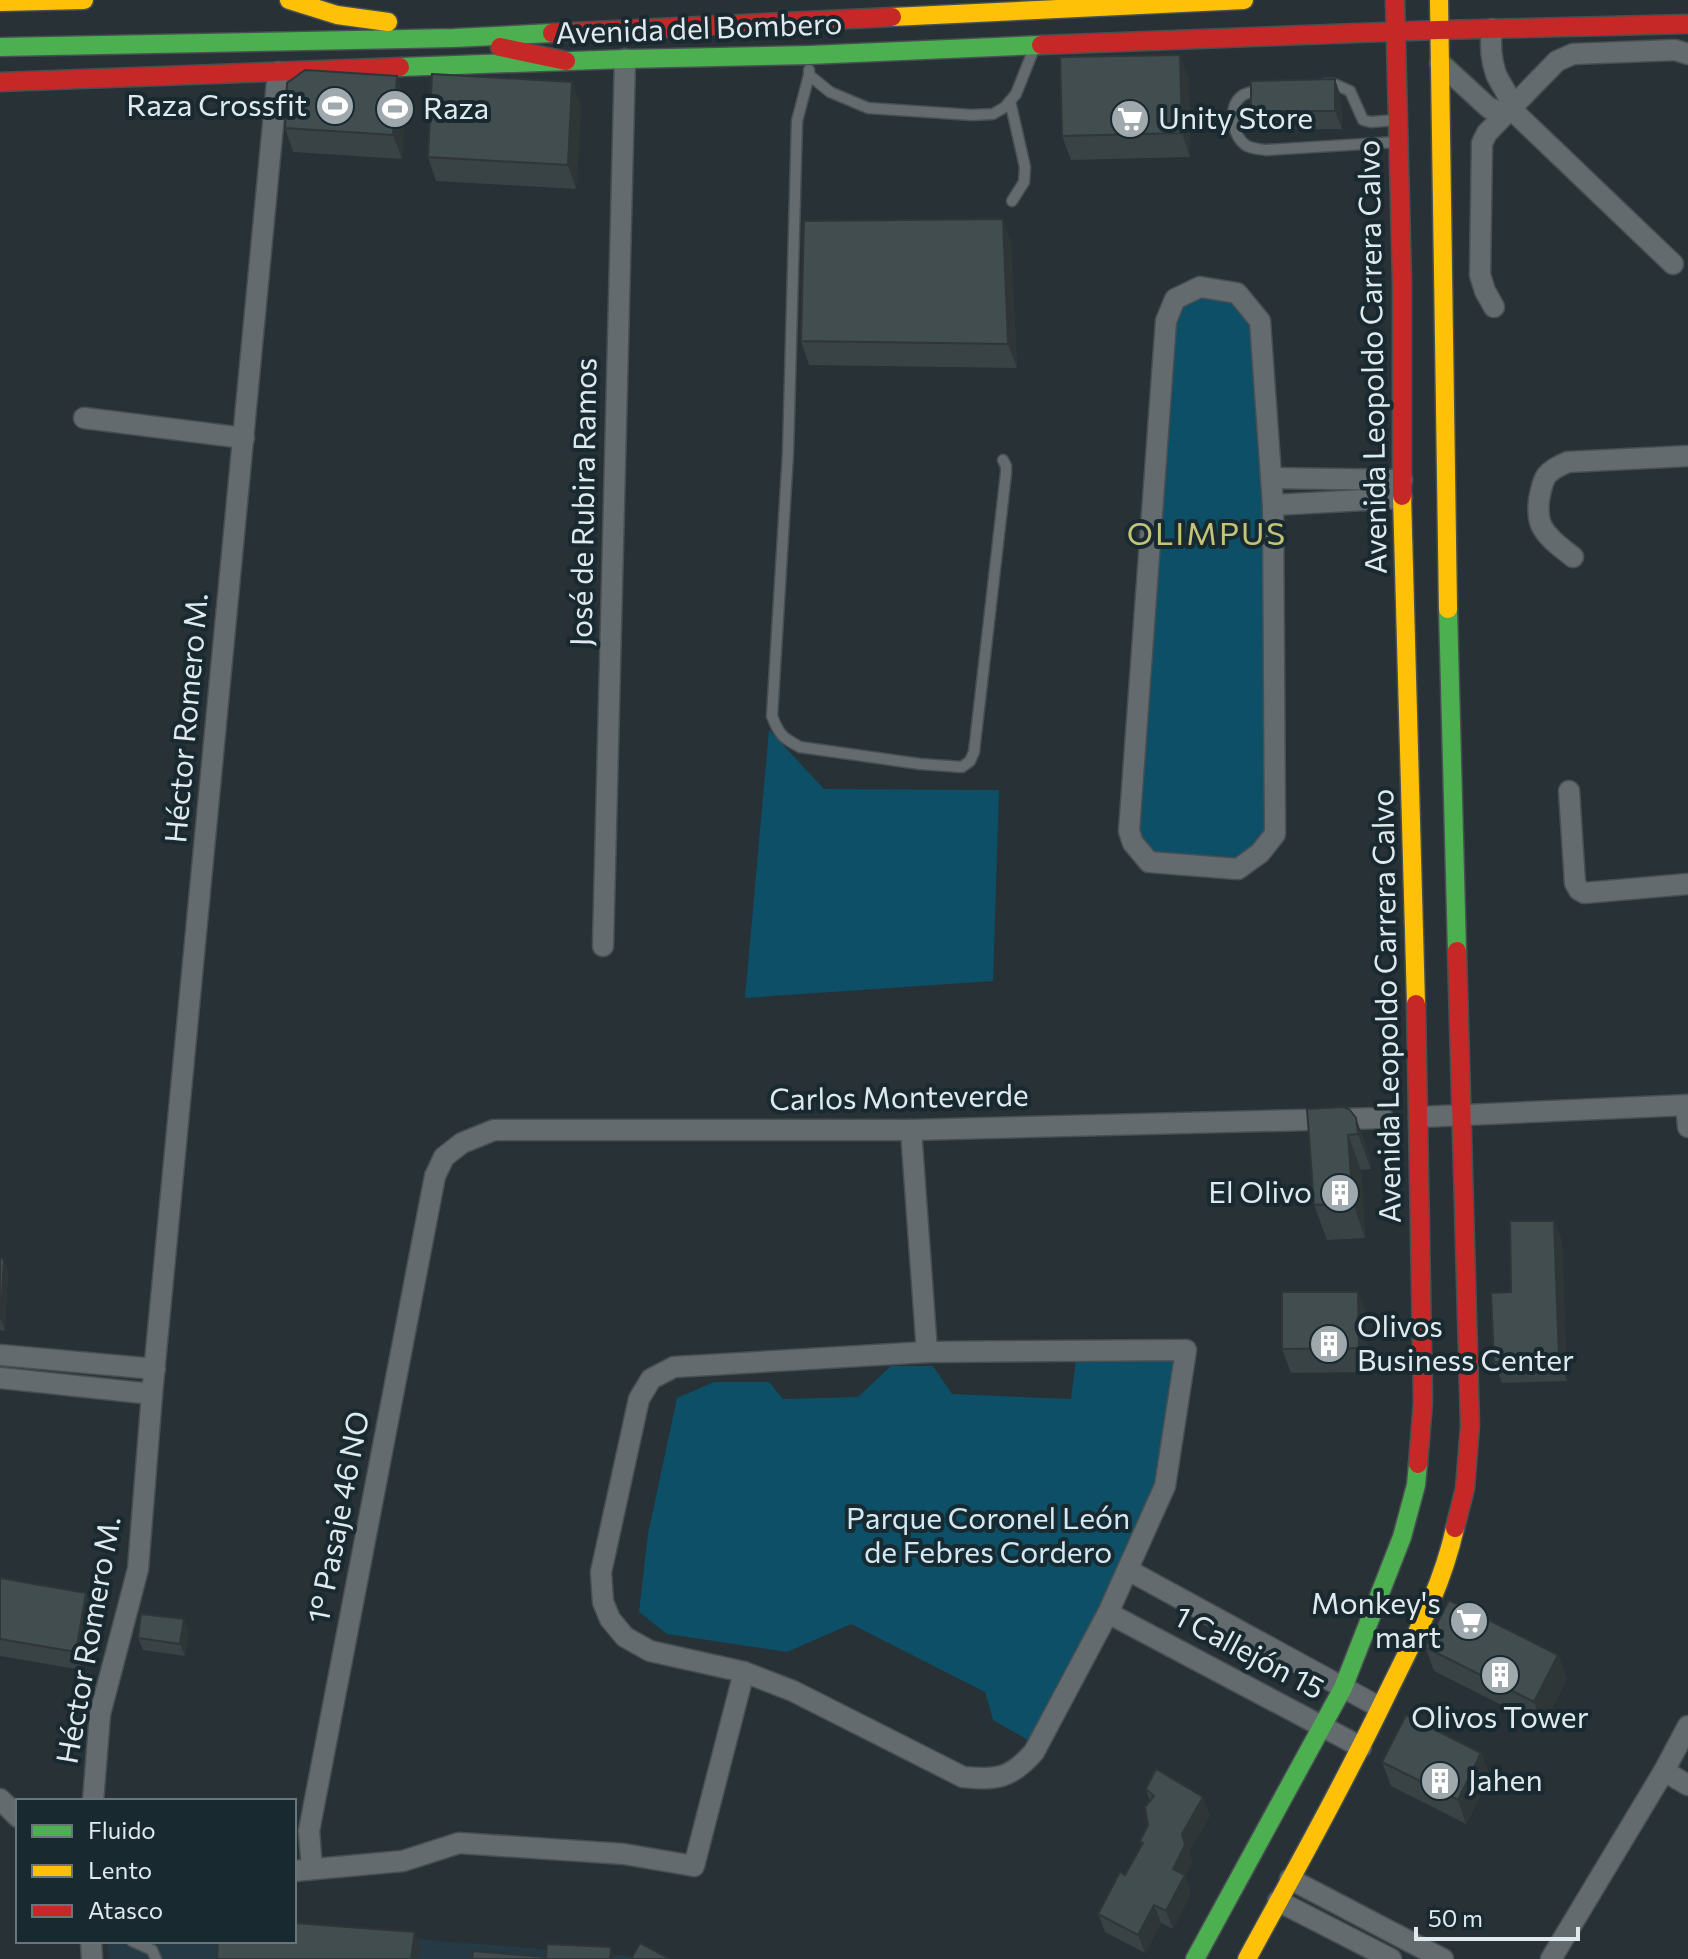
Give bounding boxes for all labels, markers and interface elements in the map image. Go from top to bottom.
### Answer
street label: Avenida del Bombero [555,3,843,50]
place label: Raza Crossfit [126,85,307,122]
sports icon: Raza Crossfit [314,85,356,127]
sports icon: Raza [374,88,416,130]
place label: Raza [423,88,489,125]
supermarket icon: Unity Store [1109,98,1151,140]
place label: Unity Store [1158,98,1313,135]
street label: Avenida Leopoldo Carrera Calvo [1348,140,1393,575]
street label: José de Rubira Ramos [560,357,603,647]
district label: OLIMPUS [1127,512,1287,552]
street label: Héctor Romero M. [155,591,214,844]
street label: Avenida Leopoldo Carrera Calvo [1362,789,1407,1224]
street label: Carlos Monteverde [769,1075,1029,1116]
place label: El Olivo [1208,1172,1312,1209]
building icon: El Olivo [1319,1172,1361,1214]
place label: Olivos Business Center [1357,1306,1574,1377]
building icon: Olivos Business Center [1308,1323,1350,1365]
street label: 1° Pasaje 46 NO [298,1407,375,1626]
park label: Parque Coronel León de Febres Cordero [846,1498,1130,1569]
street label: Héctor Romero M. [47,1513,127,1766]
place label: Monkey's mart [1311,1583,1441,1654]
street label: 1 Callejón 15 [1169,1596,1331,1706]
supermarket icon: Monkey's mart [1448,1600,1490,1642]
building icon: Olivos Tower [1479,1654,1521,1696]
place label: Olivos Tower [1411,1697,1589,1734]
building icon: Jahen [1419,1760,1461,1802]
place label: Jahen [1468,1760,1543,1797]
legend [16,1799,296,1943]
text: Fluido [88,1815,156,1844]
text: Lento [88,1855,152,1884]
scale bar [1416,1891,1578,1941]
text: Atasco [88,1895,163,1924]
text: 50 m [1428,1903,1483,1932]

